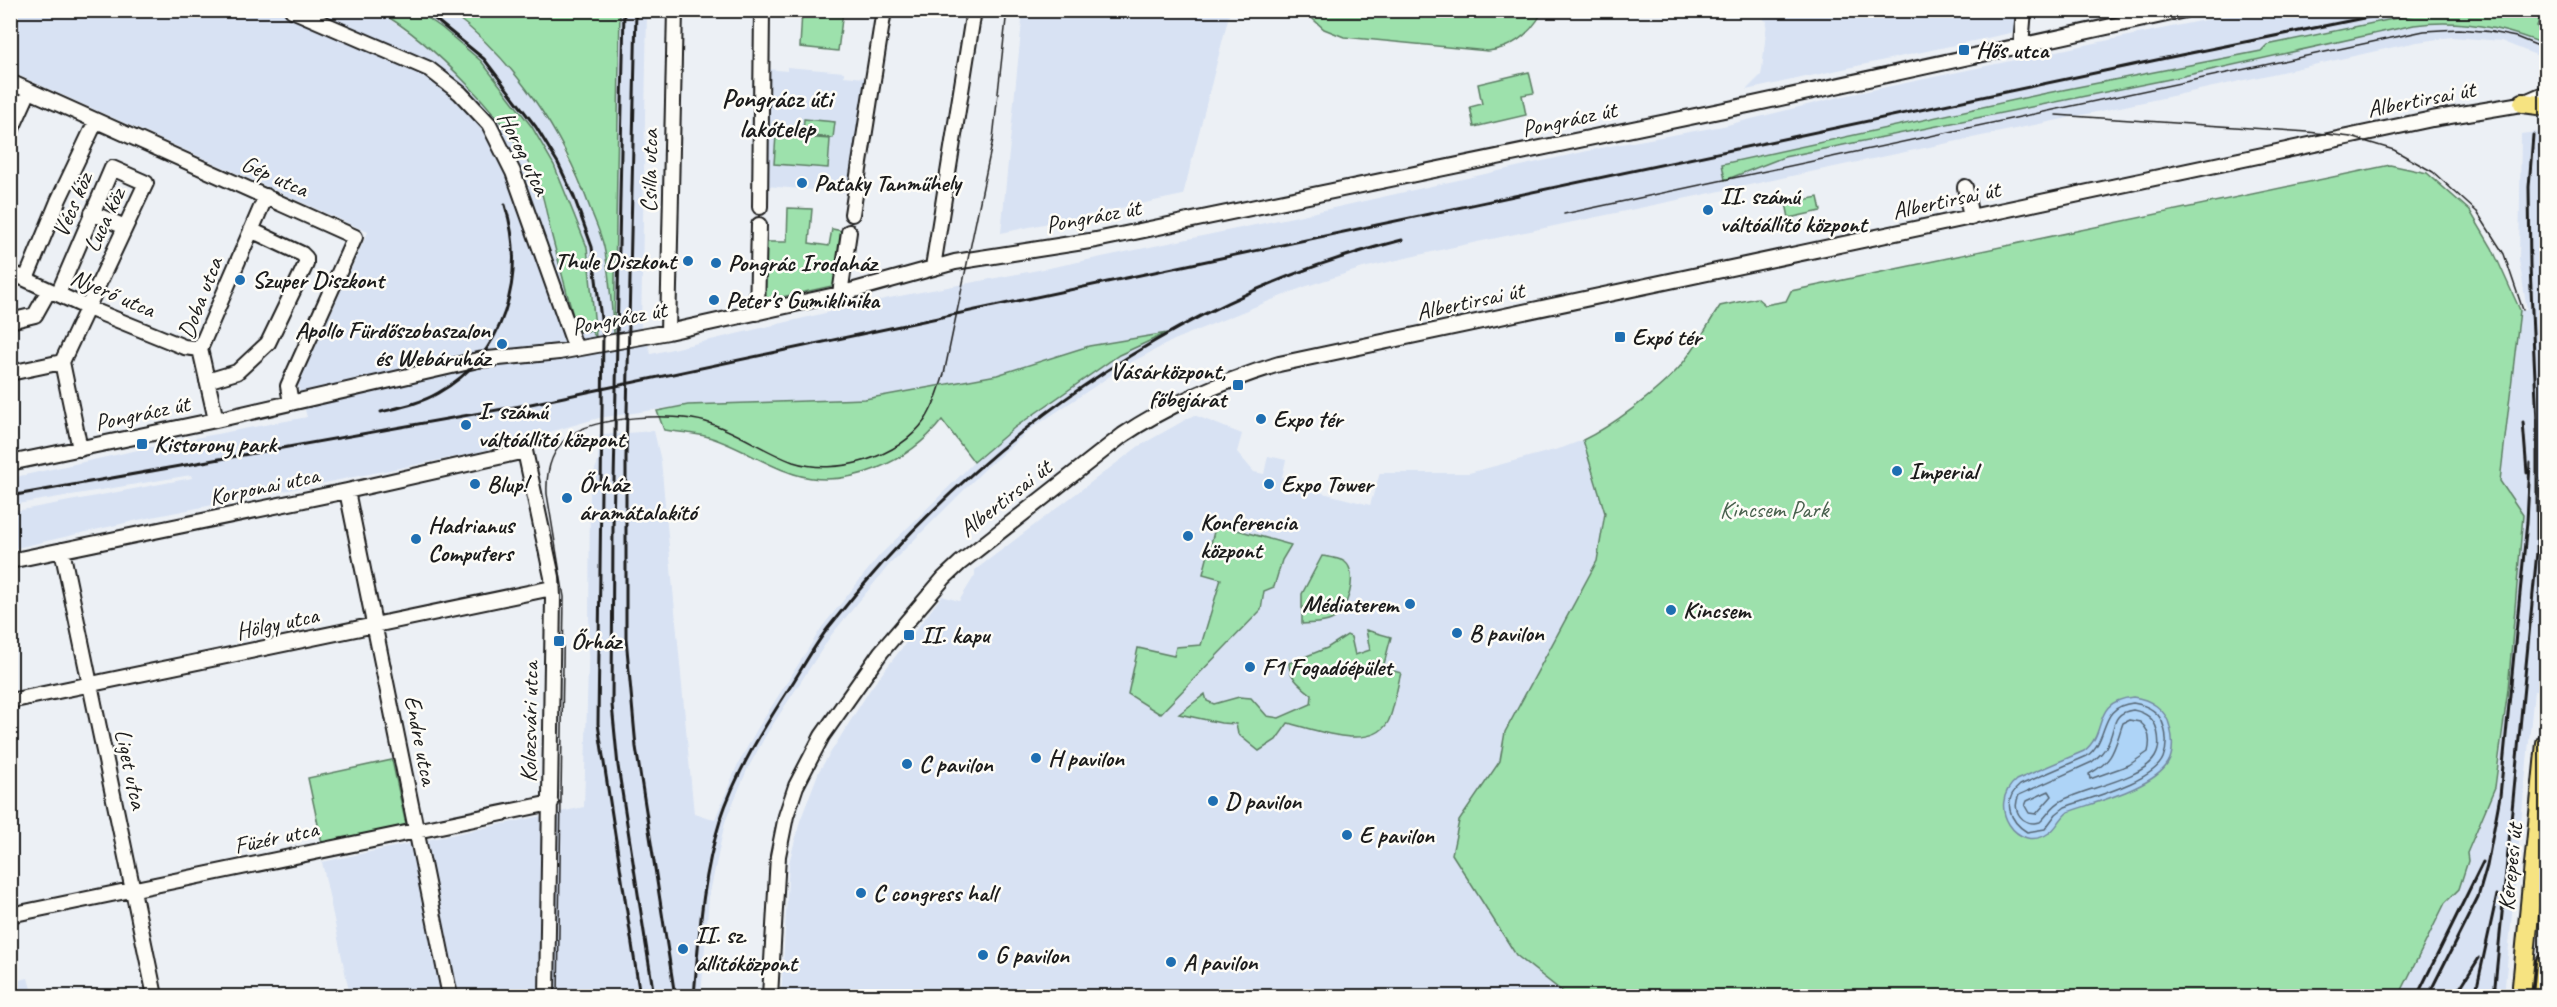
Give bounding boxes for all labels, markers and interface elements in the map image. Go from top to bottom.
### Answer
place label: Hős utca [1976,35,2050,65]
marker: Hős utca [1957,43,1971,57]
street label: Albertirsai út [2365,73,2479,124]
district label: Pongrácz úti lakótelep [722,82,836,145]
street label: Pongrácz út [1519,94,1621,144]
street label: Horog utca [491,106,558,201]
street label: Csilla utca [633,128,665,213]
street label: Gép utca [237,148,314,204]
street label: Vécs köz [45,166,100,242]
place label: Pataky Tanműhely [814,168,964,198]
street label: Albertirsai út [1889,174,2005,226]
marker: Pataky Tanműhely [795,176,809,190]
street label: Luca köz [76,181,133,257]
place label: II. számú váltóállító központ [1720,181,1870,239]
street label: Pongrácz út [1043,192,1145,240]
marker: II. számú váltóállító központ [1701,203,1715,217]
place label: Thule Diszkont [555,246,679,276]
place label: Pongrác Irodaház [728,248,879,278]
street label: Doba utca [171,252,230,343]
marker: Thule Diszkont [681,254,695,268]
marker: Pongrác Irodaház [709,256,723,270]
street label: Nyerő utca [66,262,161,325]
place label: Szuper Diszkont [252,265,387,295]
marker: Szuper Diszkont [233,273,247,287]
street label: Albertirsai út [1413,275,1529,327]
place label: Peter's Gumiklinika [726,285,881,315]
marker: Peter's Gumiklinika [707,293,721,307]
street label: Pongrácz út [569,294,671,342]
place label: Apollo Fürdőszobaszalon és Webáruház [295,315,492,373]
place label: Expó tér [1632,322,1703,352]
marker: Expó tér [1613,330,1627,344]
marker: Apollo Fürdőszobaszalon és Webáruház [495,337,509,351]
place label: Vásárközpont, főbejárat [1110,356,1229,414]
marker: Vásárközpont, főbejárat [1231,378,1245,392]
street label: Pongrácz út [92,388,194,438]
place label: I. számú váltóállító központ [478,396,628,454]
place label: Expo tér [1273,404,1345,434]
marker: Expo tér [1254,412,1268,426]
marker: I. számú váltóállító központ [459,418,473,432]
place label: Kistorony park [154,429,278,459]
marker: Kistorony park [135,437,149,451]
street label: Albertirsai út [953,451,1059,543]
place label: Imperial [1909,456,1982,486]
street label: Korponai utca [206,459,324,512]
marker: Imperial [1890,464,1904,478]
place label: Blup! [487,469,532,499]
place label: Őrház áramátalakító [579,469,700,527]
place label: Expo Tower [1281,469,1375,499]
marker: Blup! [468,477,482,491]
marker: Expo Tower [1262,477,1276,491]
marker: Őrház áramátalakító [560,491,574,505]
park label: Kincsem Park [1720,494,1831,524]
place label: Konferencia központ [1200,507,1299,565]
place label: Hadrianus Computers [428,510,516,568]
marker: Konferencia központ [1181,529,1195,543]
marker: Hadrianus Computers [409,532,423,546]
place label: Médiaterem [1302,589,1400,619]
place label: Kincsem [1683,595,1752,625]
marker: Médiaterem [1403,597,1417,611]
street label: Hölgy utca [233,599,322,646]
marker: Kincsem [1664,603,1678,617]
place label: B pavilon [1469,618,1545,648]
place label: II. kapu [921,620,991,650]
place label: Őrház [571,626,623,656]
marker: B pavilon [1450,626,1464,640]
marker: II. kapu [902,628,916,642]
marker: Őrház [552,634,566,648]
place label: F1 Fogadóépület [1262,652,1395,682]
street label: Kolozsvári utca [513,659,545,783]
marker: F1 Fogadóépület [1243,660,1257,674]
street label: Endre utca [398,693,445,789]
street label: Liget utca [108,726,154,813]
place label: H pavilon [1048,743,1125,773]
place label: C pavilon [919,749,994,779]
marker: H pavilon [1029,751,1043,765]
marker: C pavilon [900,757,914,771]
place label: D pavilon [1225,786,1302,816]
marker: D pavilon [1206,794,1220,808]
street label: Füzér utca [231,813,322,861]
place label: E pavilon [1359,820,1435,850]
street label: Kerepesi út [2491,820,2530,912]
marker: E pavilon [1340,828,1354,842]
place label: C congress hall [873,878,1001,908]
marker: C congress hall [854,886,868,900]
place label: II. sz. állítóközpont [695,920,800,978]
place label: G pavilon [995,940,1070,970]
marker: II. sz. állítóközpont [676,942,690,956]
place label: A pavilon [1183,947,1258,977]
marker: G pavilon [976,948,990,962]
marker: A pavilon [1164,955,1178,969]

